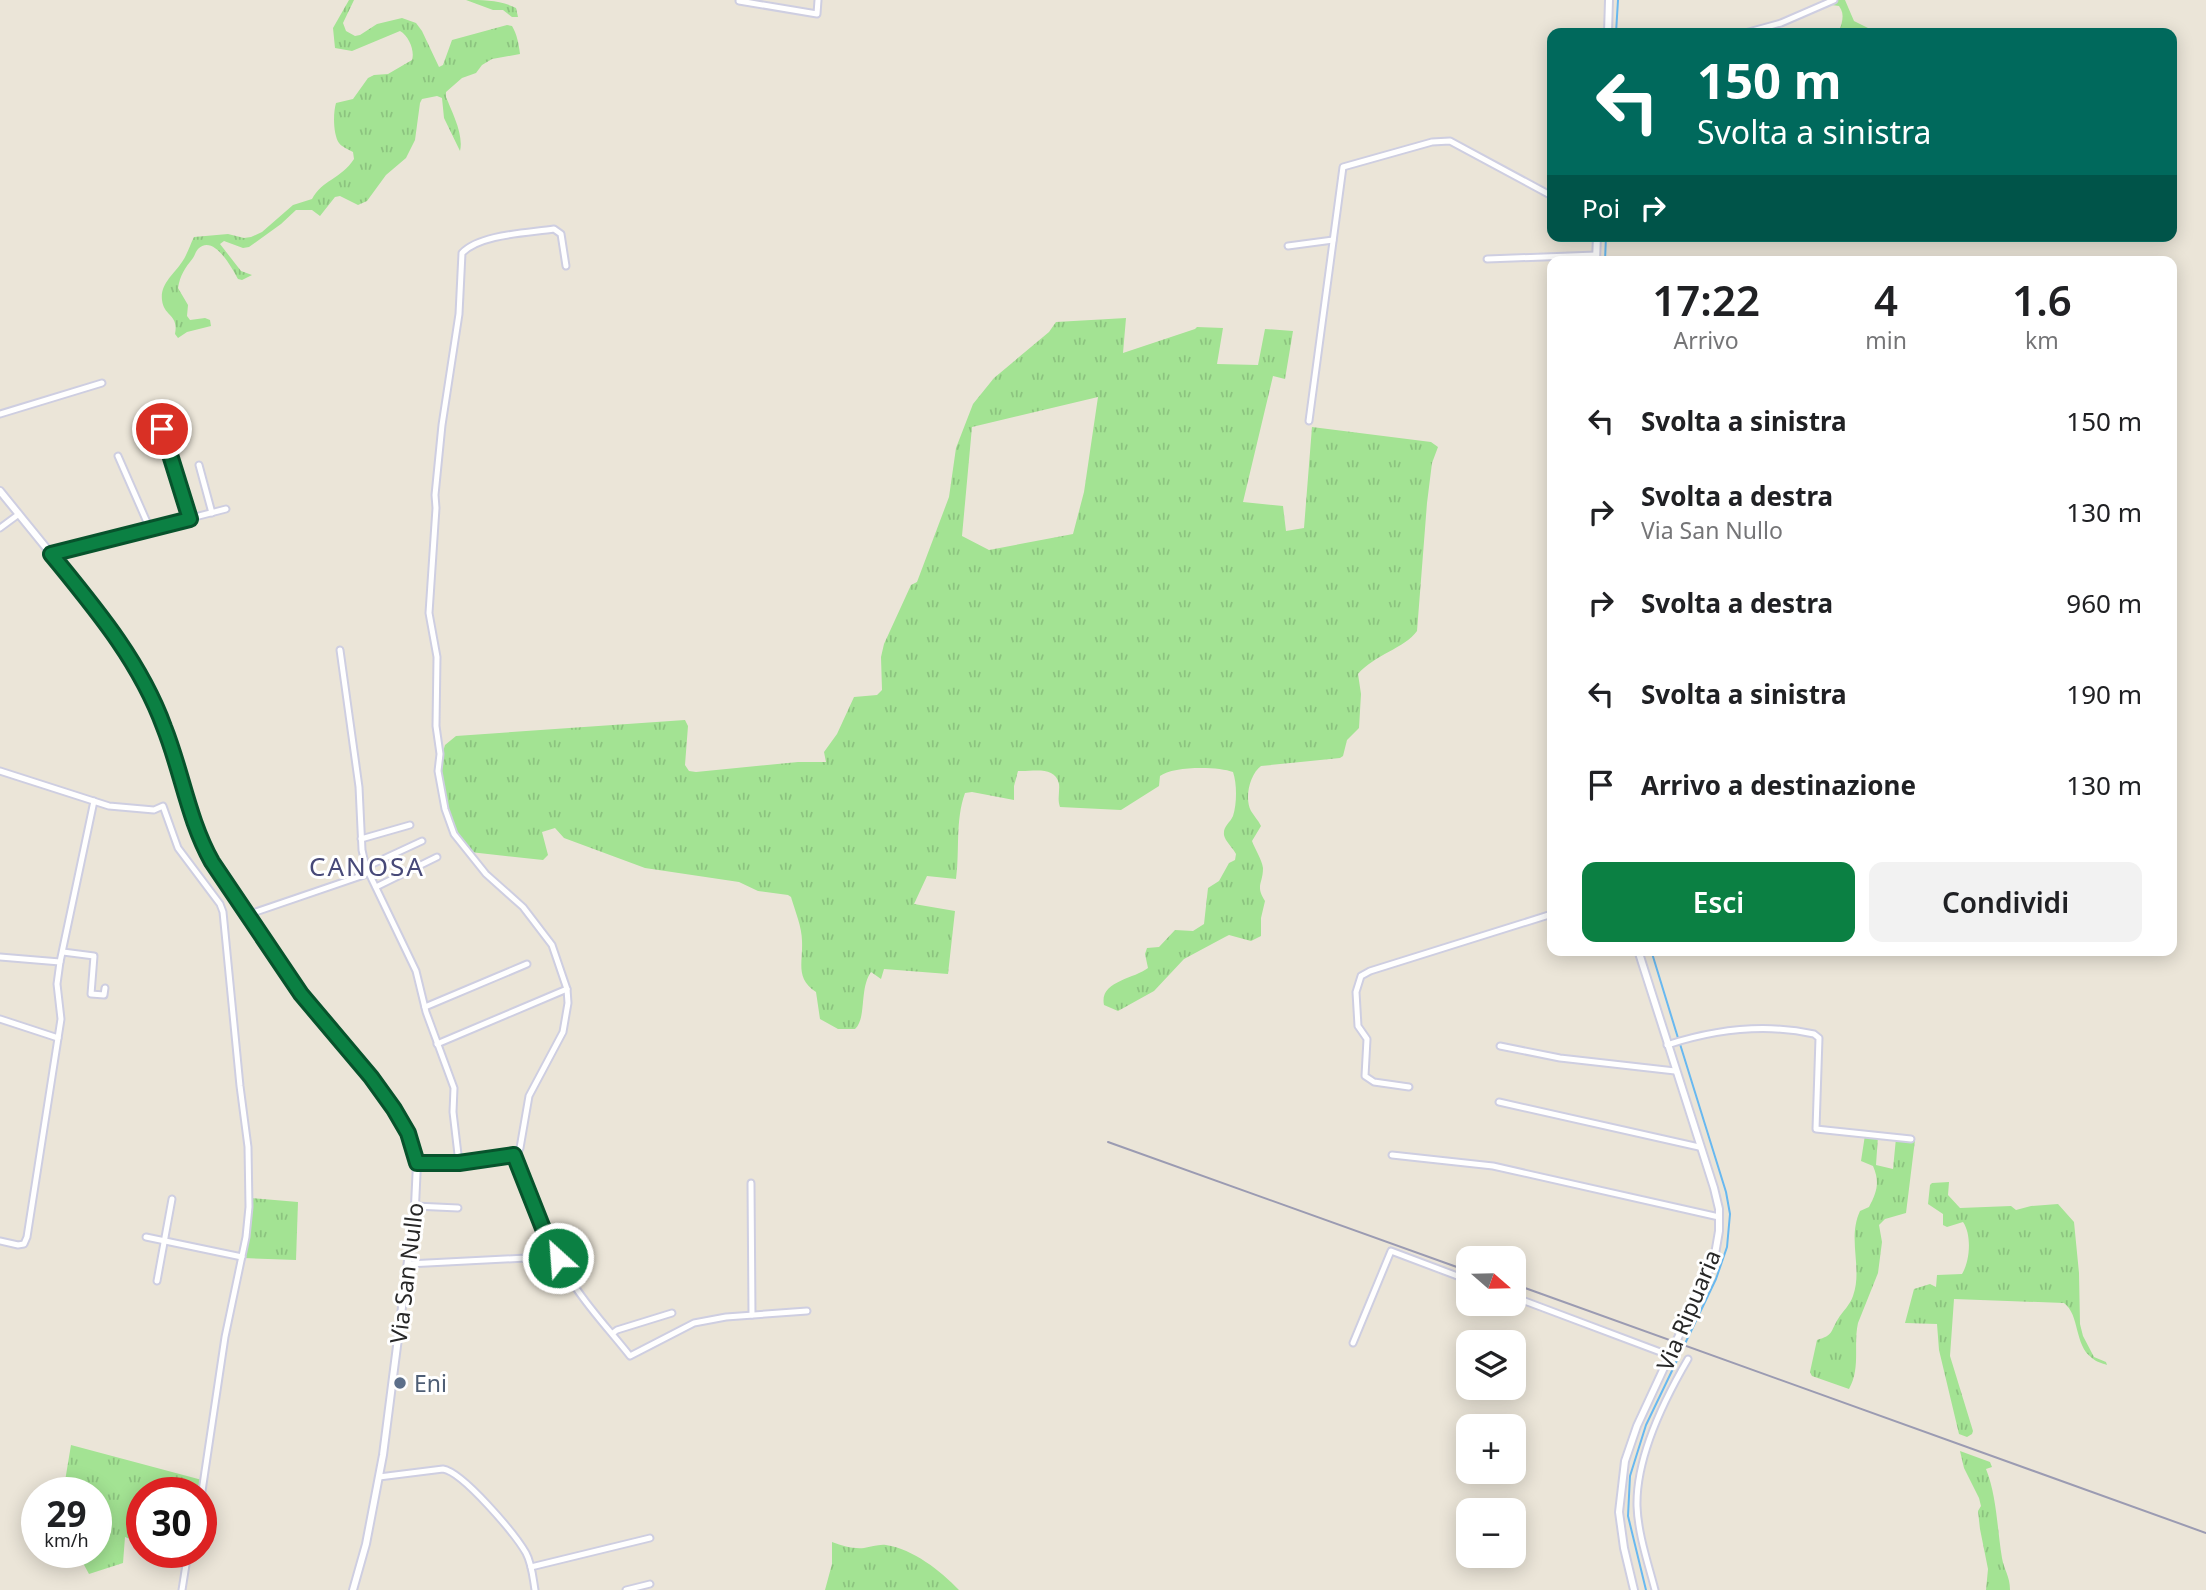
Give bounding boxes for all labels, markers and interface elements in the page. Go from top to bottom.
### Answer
text: 150 m [1697,47,1842,113]
icon: left [1582,56,1673,147]
text: Svolta a sinistra [1697,110,1932,153]
icon: right [1634,189,1672,227]
text: Poi [1582,190,1620,226]
text: 17:22 [1652,271,1760,328]
text: 4 [1874,271,1898,328]
text: 1.6 [2012,271,2072,328]
text: Arrivo [1673,324,1739,356]
text: min [1865,324,1907,356]
text: km [2025,324,2059,356]
pin [132,399,192,459]
icon: left [1582,402,1620,440]
text: Svolta a sinistra [1641,403,1847,439]
text: 150 m [2066,403,2142,439]
icon: arrive [143,410,181,448]
text: Svolta a destra [1641,478,1833,514]
icon: right [1582,493,1620,531]
text: 130 m [2066,494,2142,530]
text: Via San Nullo [1641,514,1783,546]
icon: right [1582,584,1620,622]
text: Svolta a destra [1641,585,1833,621]
text: 960 m [2066,585,2142,621]
icon: left [1582,675,1620,713]
text: Svolta a sinistra [1641,676,1847,712]
text: 190 m [2066,676,2142,712]
icon: arrive [1582,766,1620,804]
text: Arrivo a destinazione [1641,767,1916,803]
text: 130 m [2066,767,2142,803]
district label: CANOSA [309,848,425,884]
button: Esci [1582,862,1855,942]
button: Condividi [1869,862,2142,942]
street label: Via San Nullo [381,1201,431,1345]
position arrow [521,1221,595,1295]
street label: Via Ripuaria [1648,1245,1728,1375]
north arrow [1456,1246,1526,1316]
map controls [1456,1246,1526,1568]
button: layers [1456,1330,1526,1400]
place label: Eni [414,1367,447,1399]
marker: Eni [392,1375,408,1391]
button: + [1456,1414,1526,1484]
speed limit sign: 30 [126,1477,217,1568]
text: 29 [46,1490,87,1537]
button: − [1456,1498,1526,1568]
text: km/h [44,1528,89,1552]

